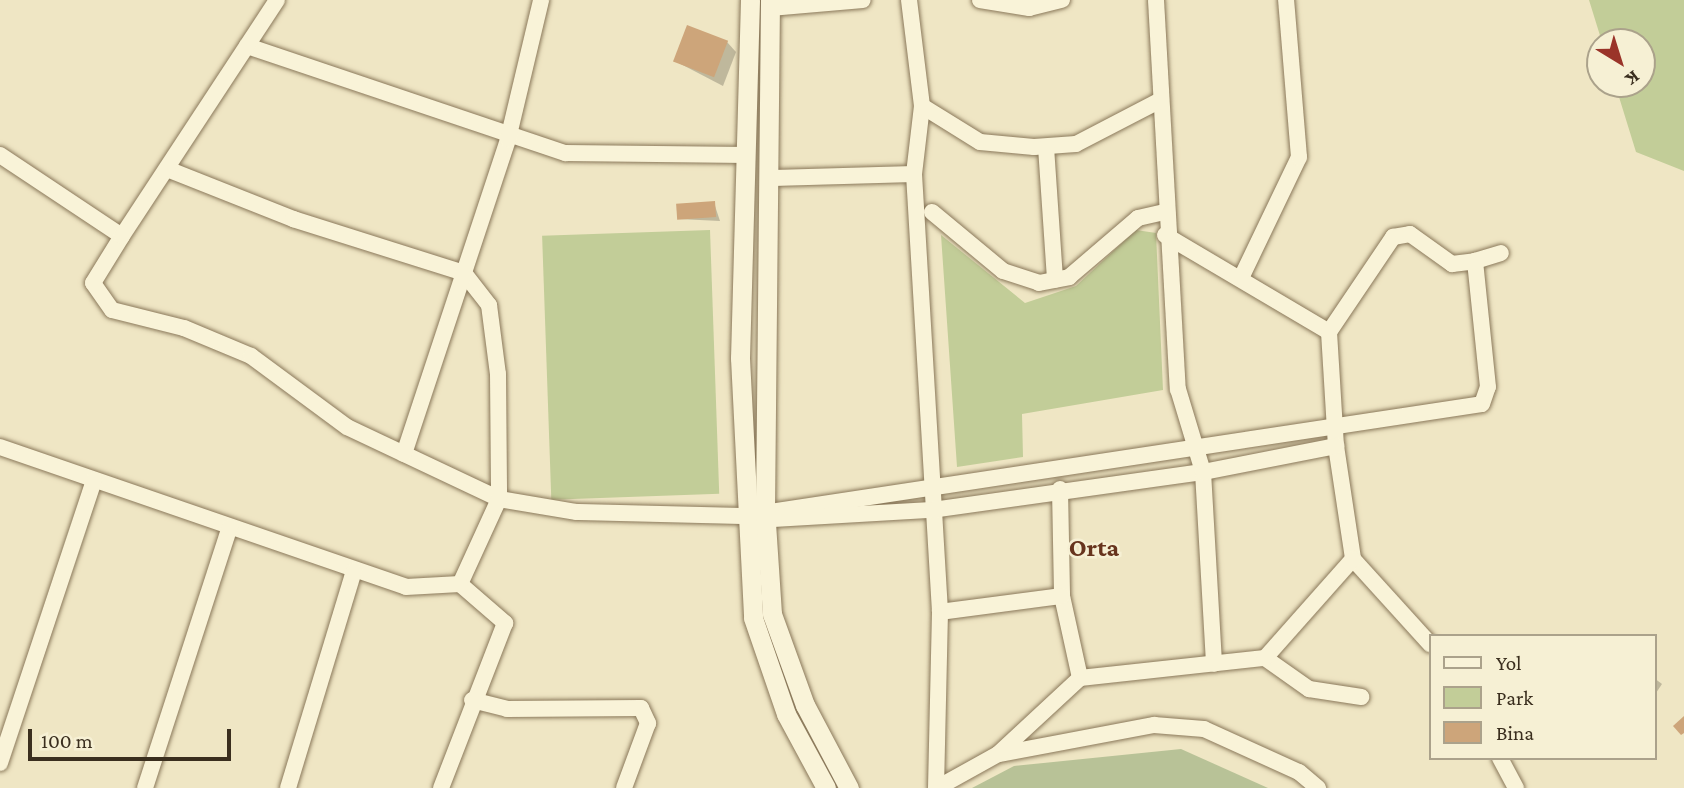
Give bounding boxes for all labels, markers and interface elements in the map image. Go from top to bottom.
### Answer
north arrow [1586,28,1656,98]
text: K [1622,66,1644,90]
district label: Orta [1069,532,1119,564]
legend [1428,634,1656,760]
text: Yol [1496,651,1522,675]
text: Park [1496,686,1533,710]
scale bar [32,714,234,758]
text: Bina [1496,721,1534,745]
text: 100 m [41,729,93,753]

